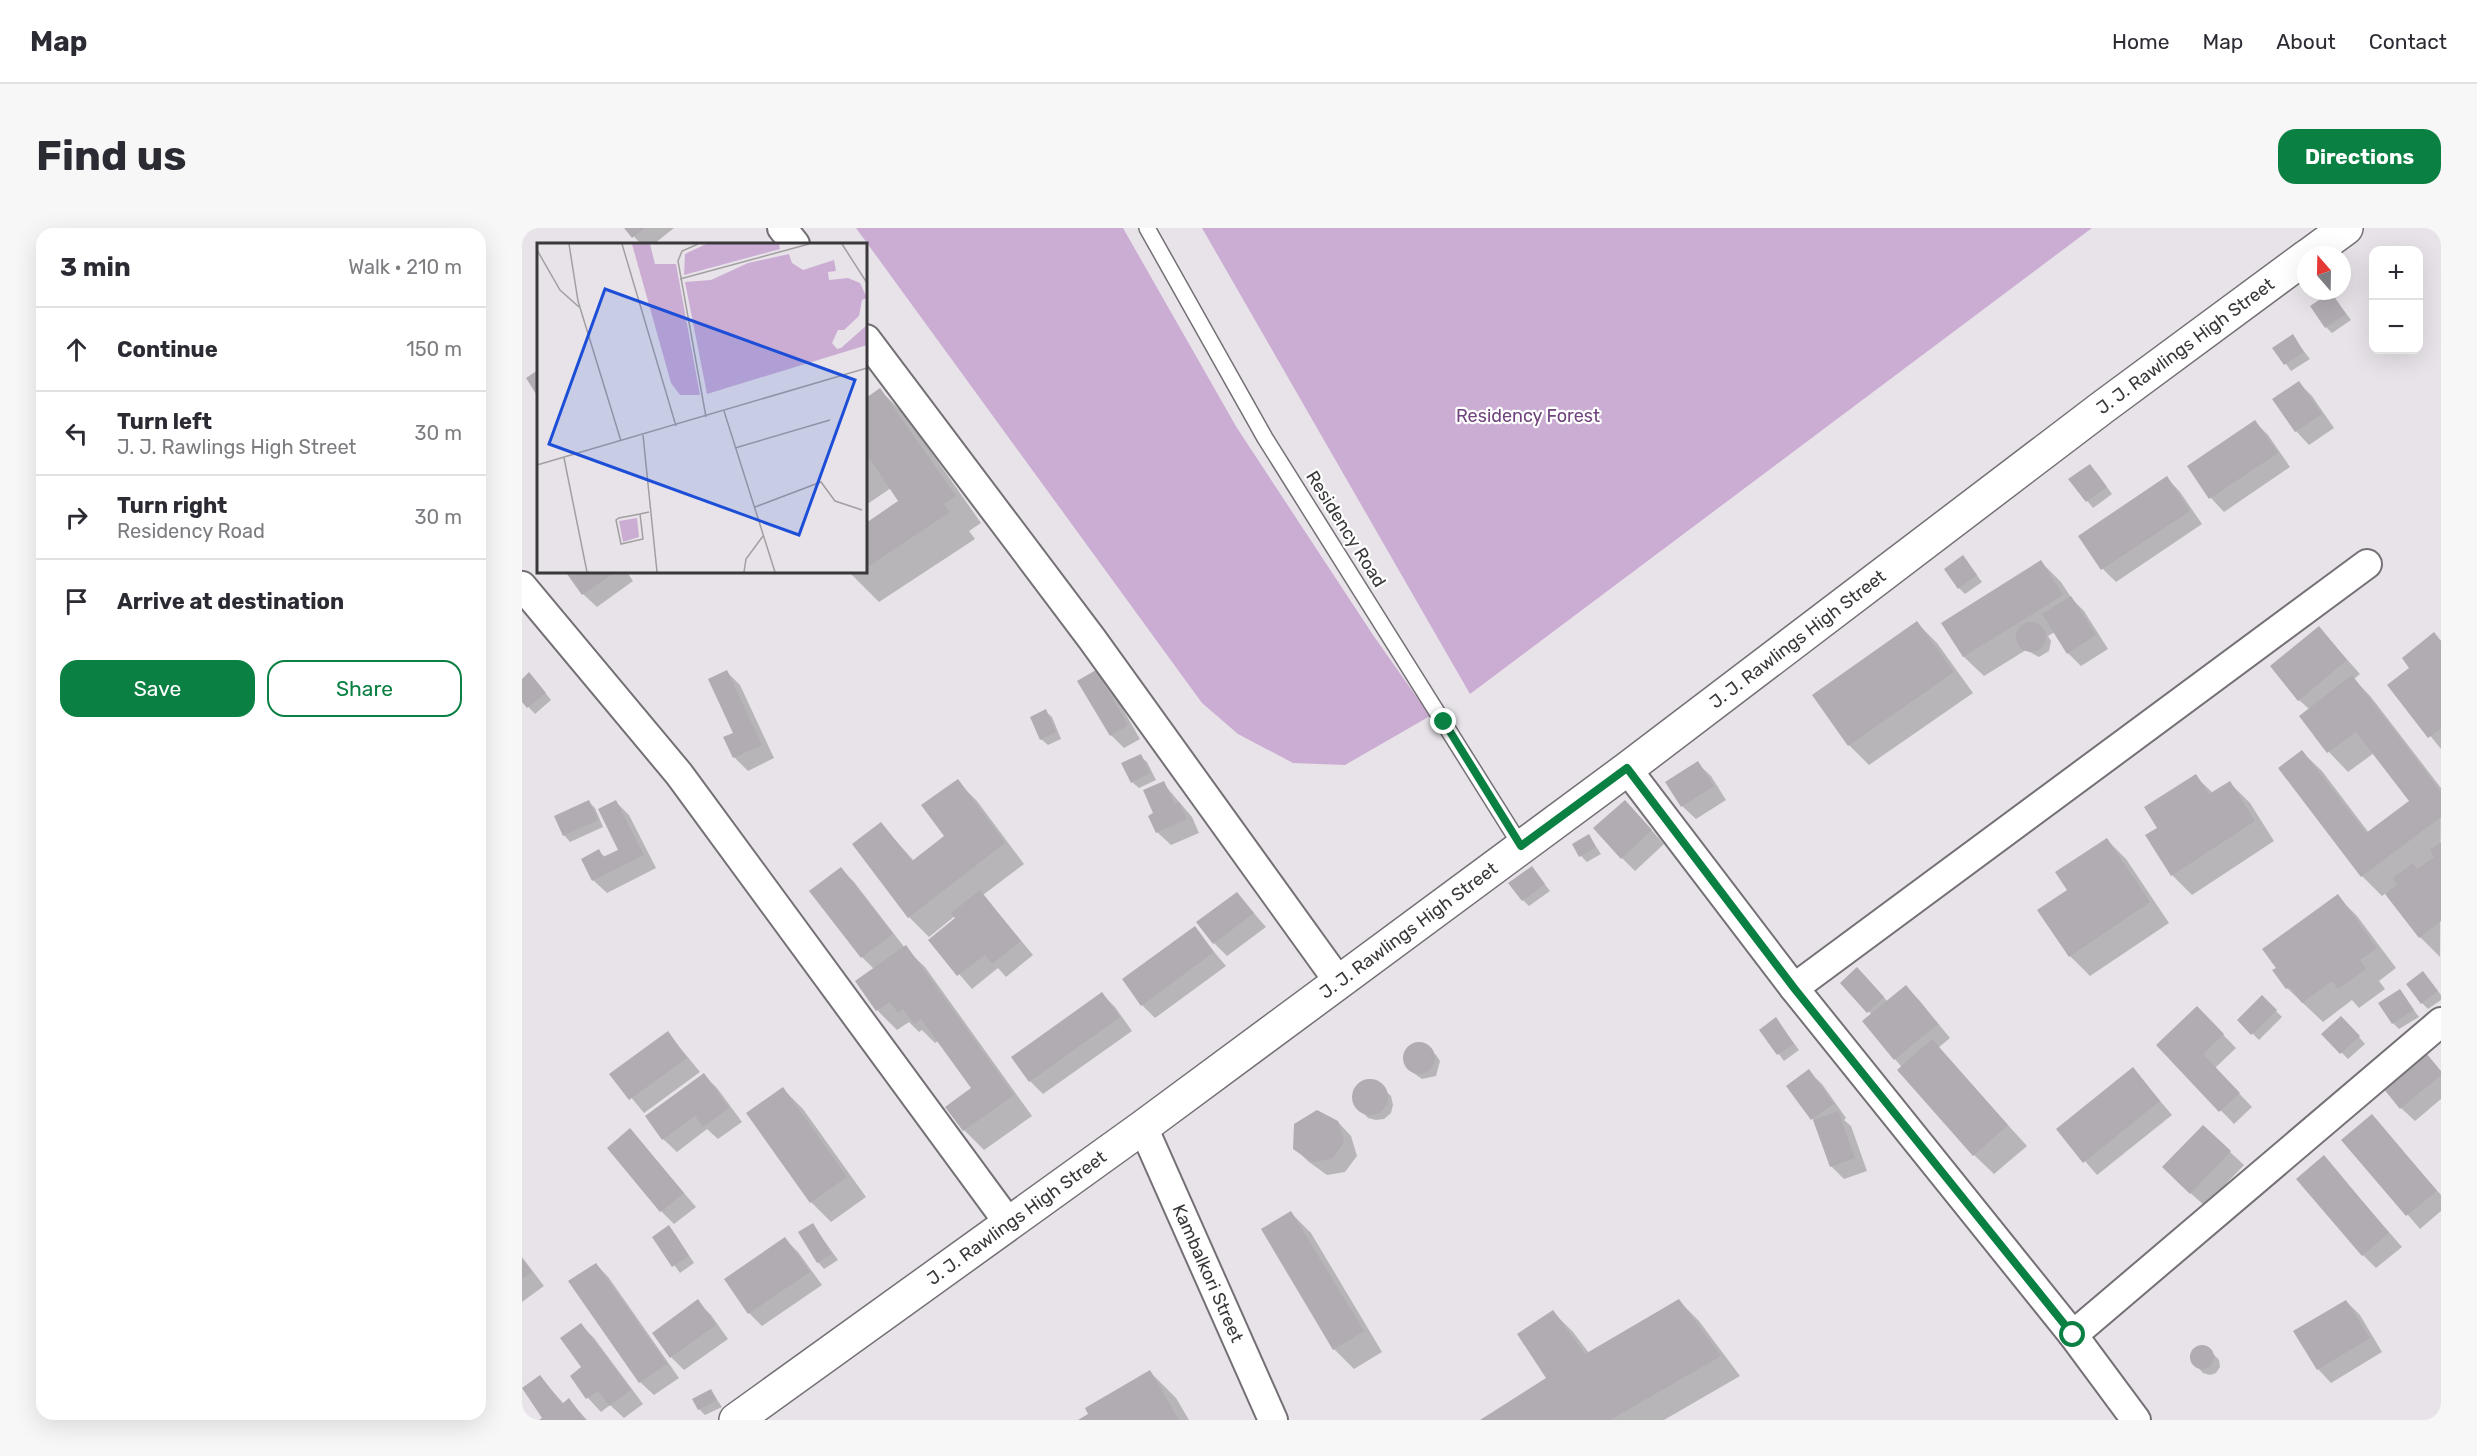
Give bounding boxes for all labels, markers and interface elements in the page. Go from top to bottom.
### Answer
text: Map [30,25,87,58]
text: Home [2112,29,2169,54]
text: Map [2202,29,2243,54]
text: About [2276,29,2336,54]
text: Contact [2369,29,2447,54]
button: Directions [2278,129,2441,184]
text: Find us [36,131,187,181]
inset map [537,243,867,573]
north arrow [2297,246,2351,300]
map controls [2369,246,2423,354]
button: + [2369,246,2423,300]
text: 3 min [60,252,131,283]
text: Walk · 210 m [348,255,462,279]
street label: J. J. Rawlings High Street [2092,273,2279,419]
button: − [2369,300,2423,354]
icon: ahead [60,333,93,366]
text: Continue [117,336,218,363]
text: 150 m [406,337,462,361]
park label: Residency Forest [1456,405,1600,427]
text: Turn left [117,408,212,435]
icon: left [60,417,93,450]
text: 30 m [415,421,462,445]
text: J. J. Rawlings High Street [117,435,356,459]
street label: Residency Road [1301,467,1391,591]
text: Turn right [117,492,227,519]
icon: right [60,501,93,534]
text: 30 m [415,505,462,529]
text: Residency Road [117,519,265,543]
street label: J. J. Rawlings High Street [1705,565,1890,713]
icon: arrive [60,585,93,618]
text: Arrive at destination [117,588,344,615]
button: Save [60,660,255,717]
button: Share [267,660,462,717]
route end [1430,708,1456,734]
street label: J. J. Rawlings High Street [1315,857,1502,1003]
street label: J. J. Rawlings High Street [923,1146,1111,1290]
street label: Kambalkori Street [1168,1201,1248,1346]
route start [2059,1321,2085,1347]

